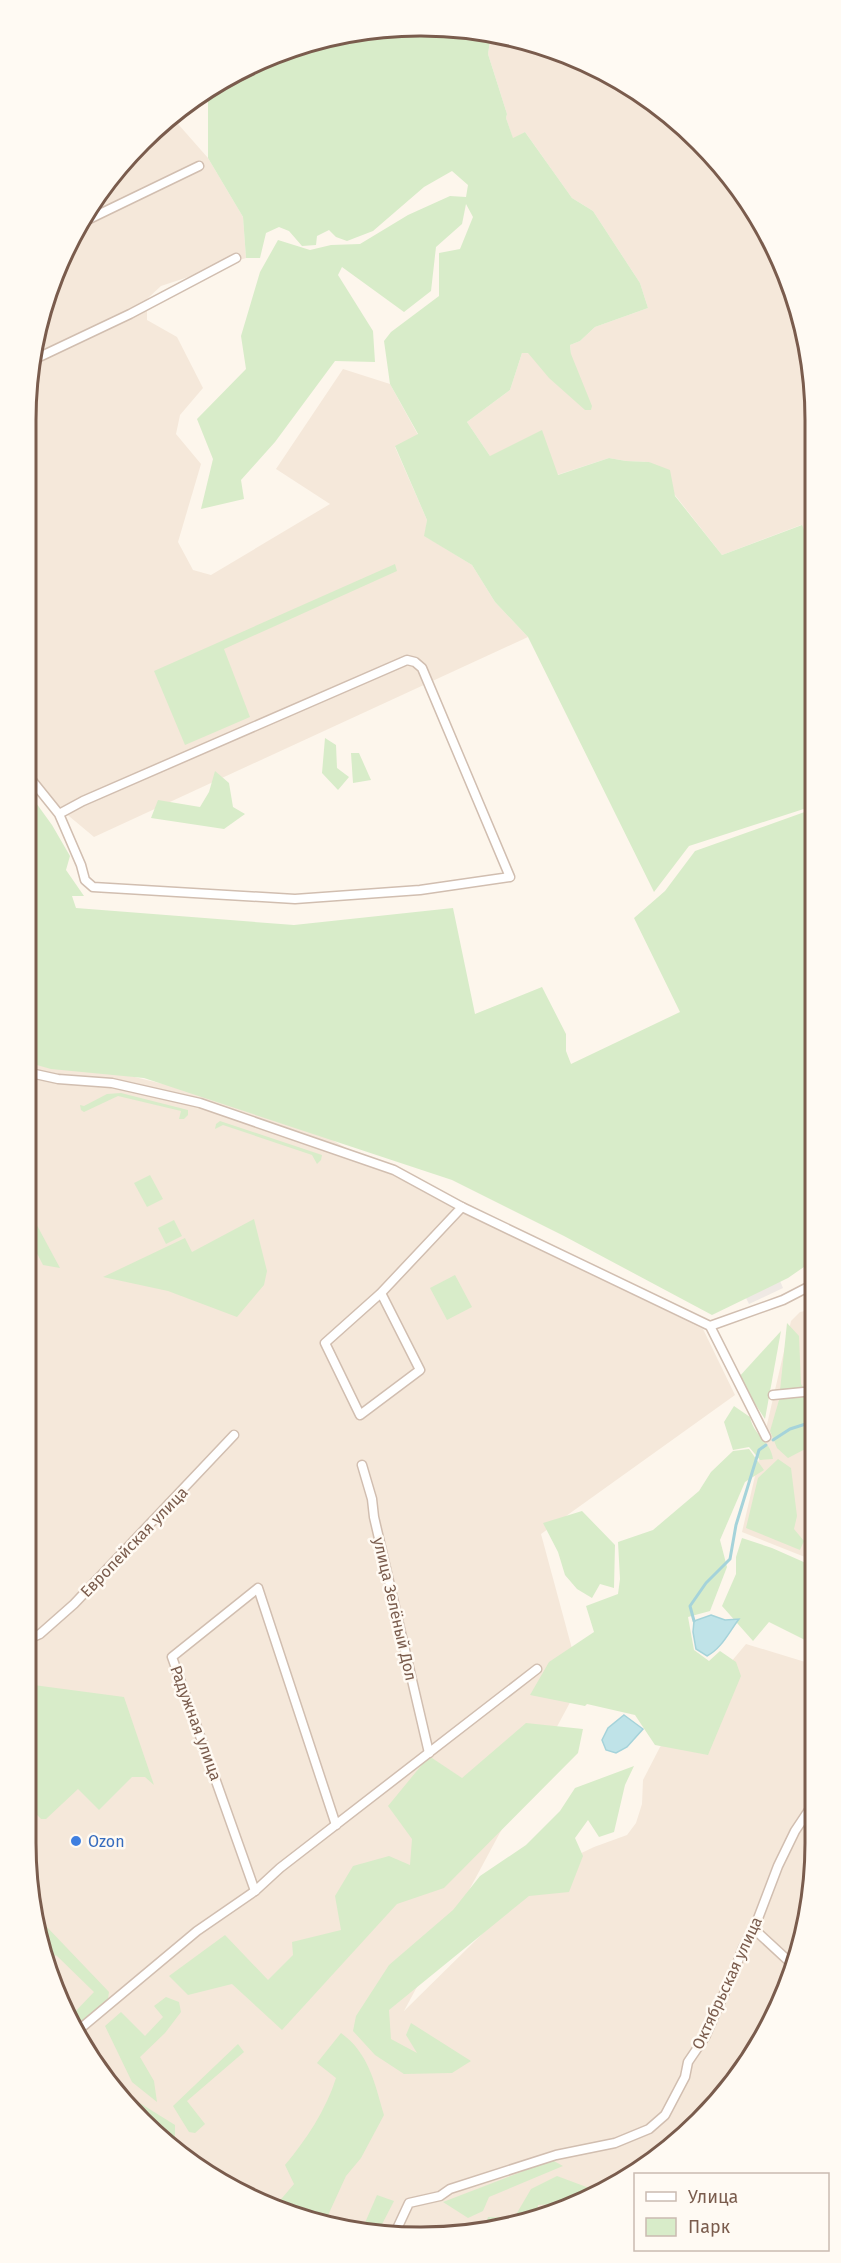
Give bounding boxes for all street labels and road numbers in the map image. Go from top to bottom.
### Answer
street label: Европейская улица [76,1483,192,1601]
street label: улица Зелёный Дол [369,1535,421,1683]
street label: Радужная улица [166,1663,226,1783]
street label: Октябрьская улица [688,1914,766,2052]

